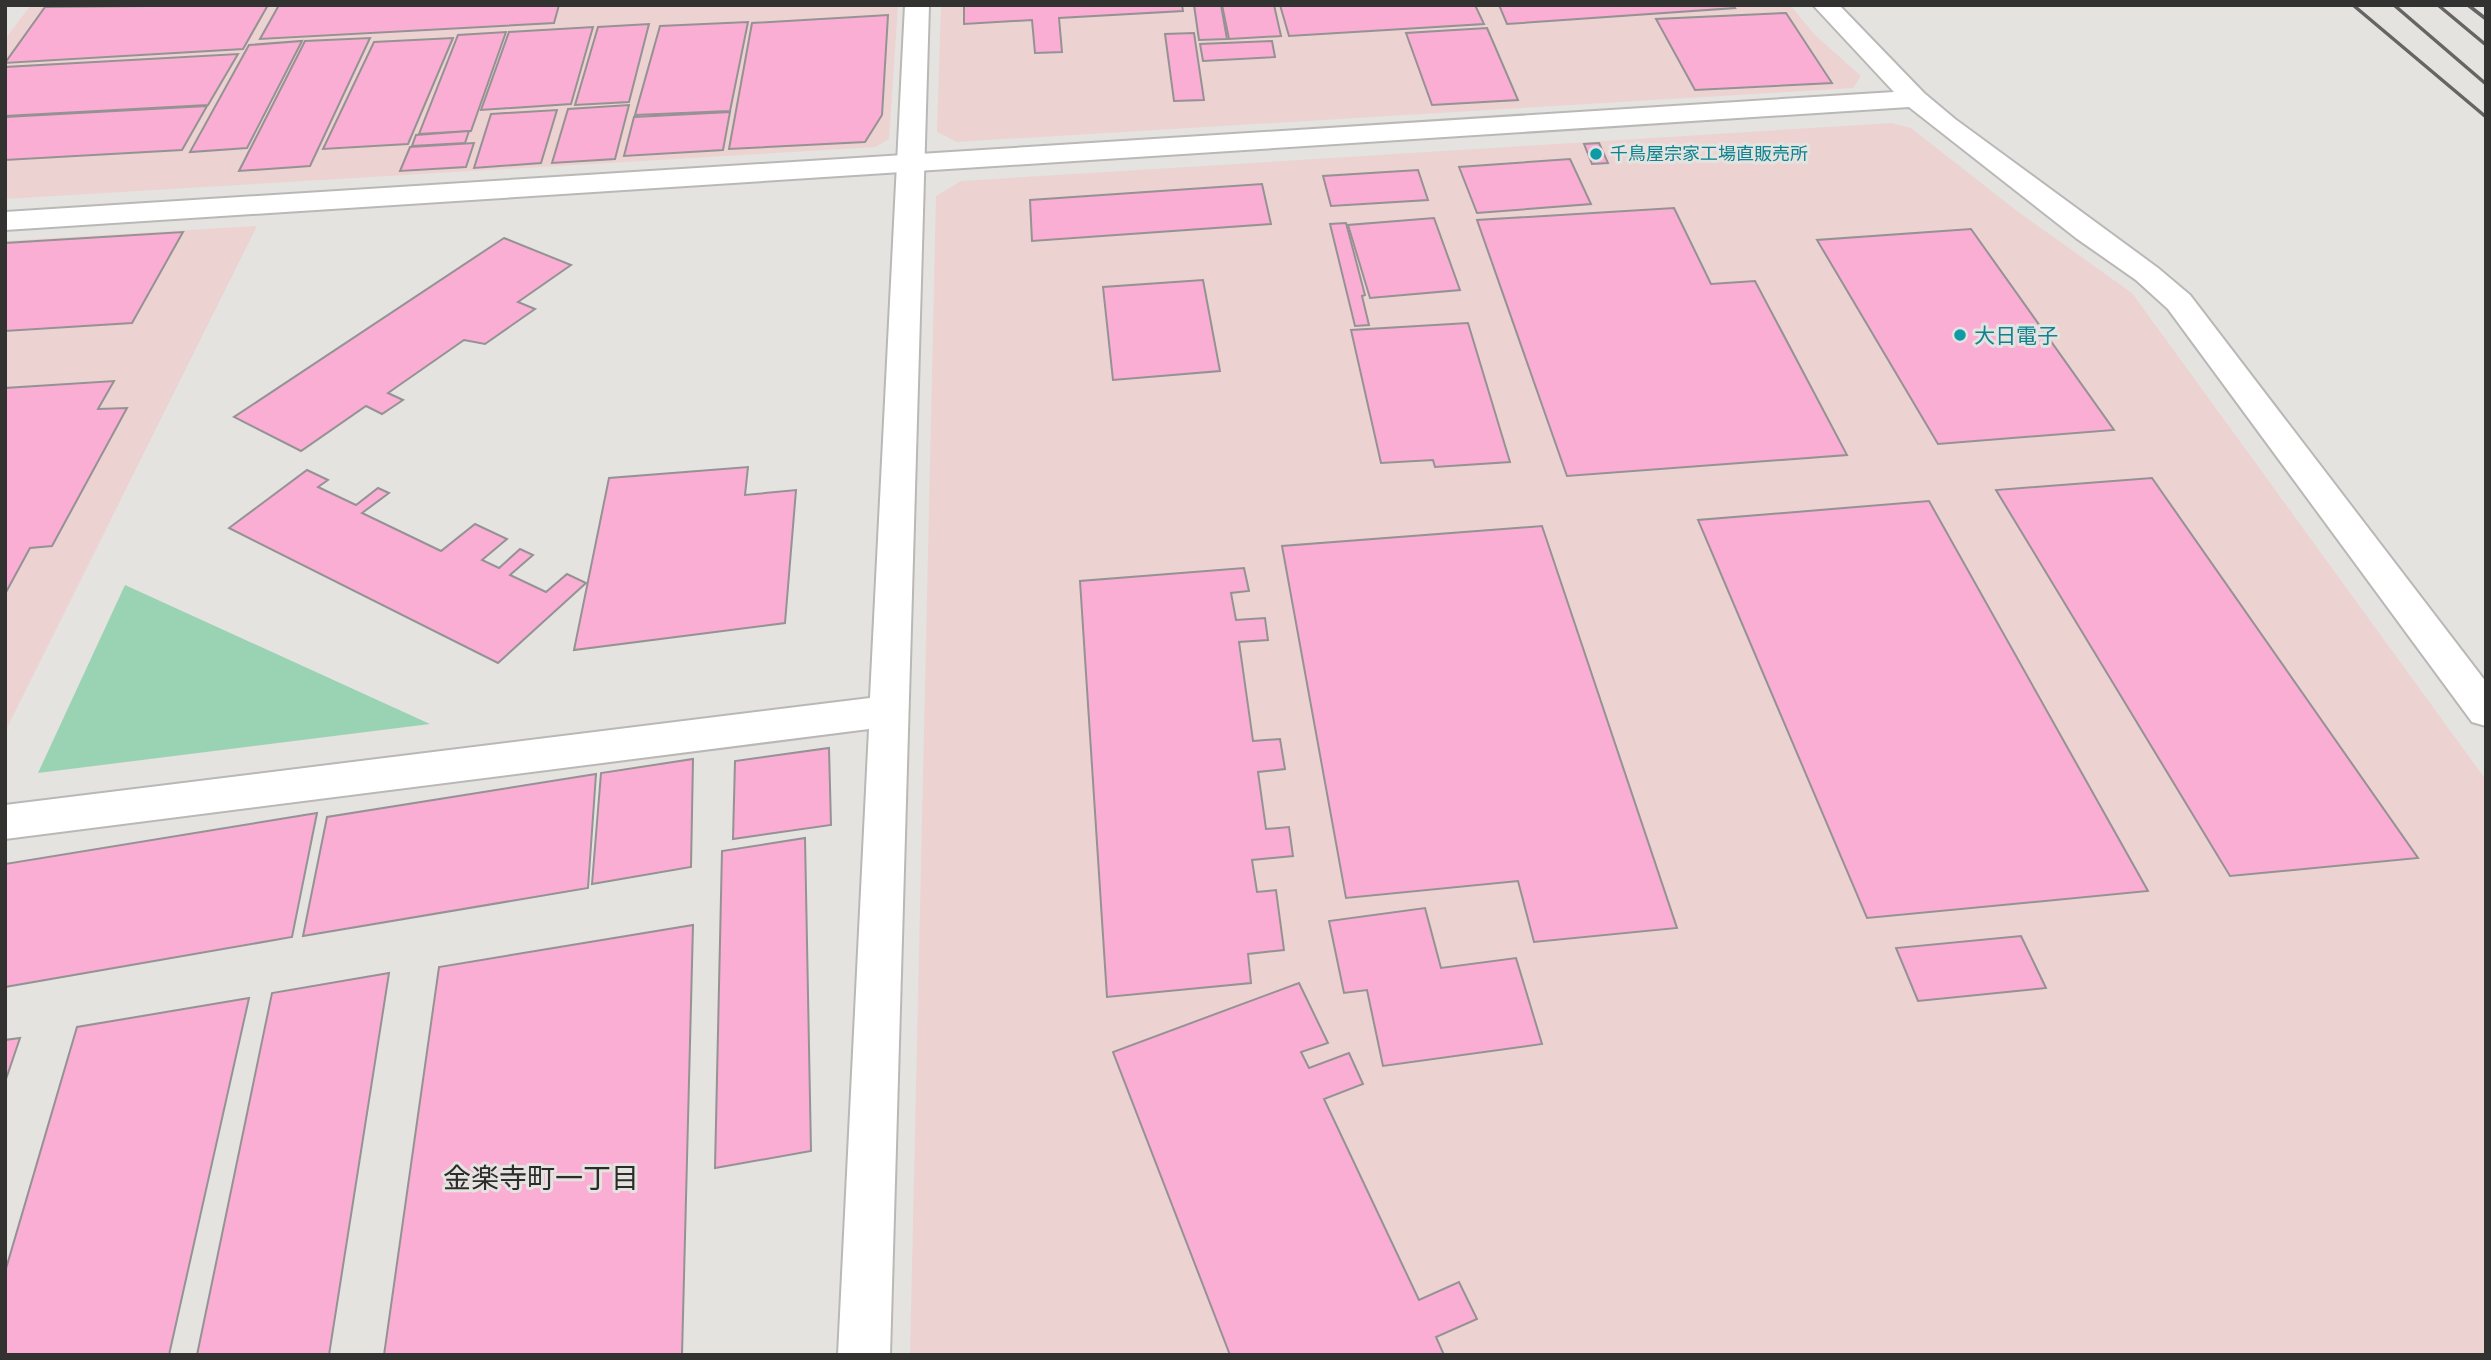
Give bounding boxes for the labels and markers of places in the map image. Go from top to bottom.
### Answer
place label: 千鳥屋宗家工場直販売所 [1610,144,1808,164]
marker: 千鳥屋宗家工場直販売所 [1588,146,1604,162]
place label: 大日電子 [1974,324,2058,347]
marker: 大日電子 [1952,327,1968,343]

